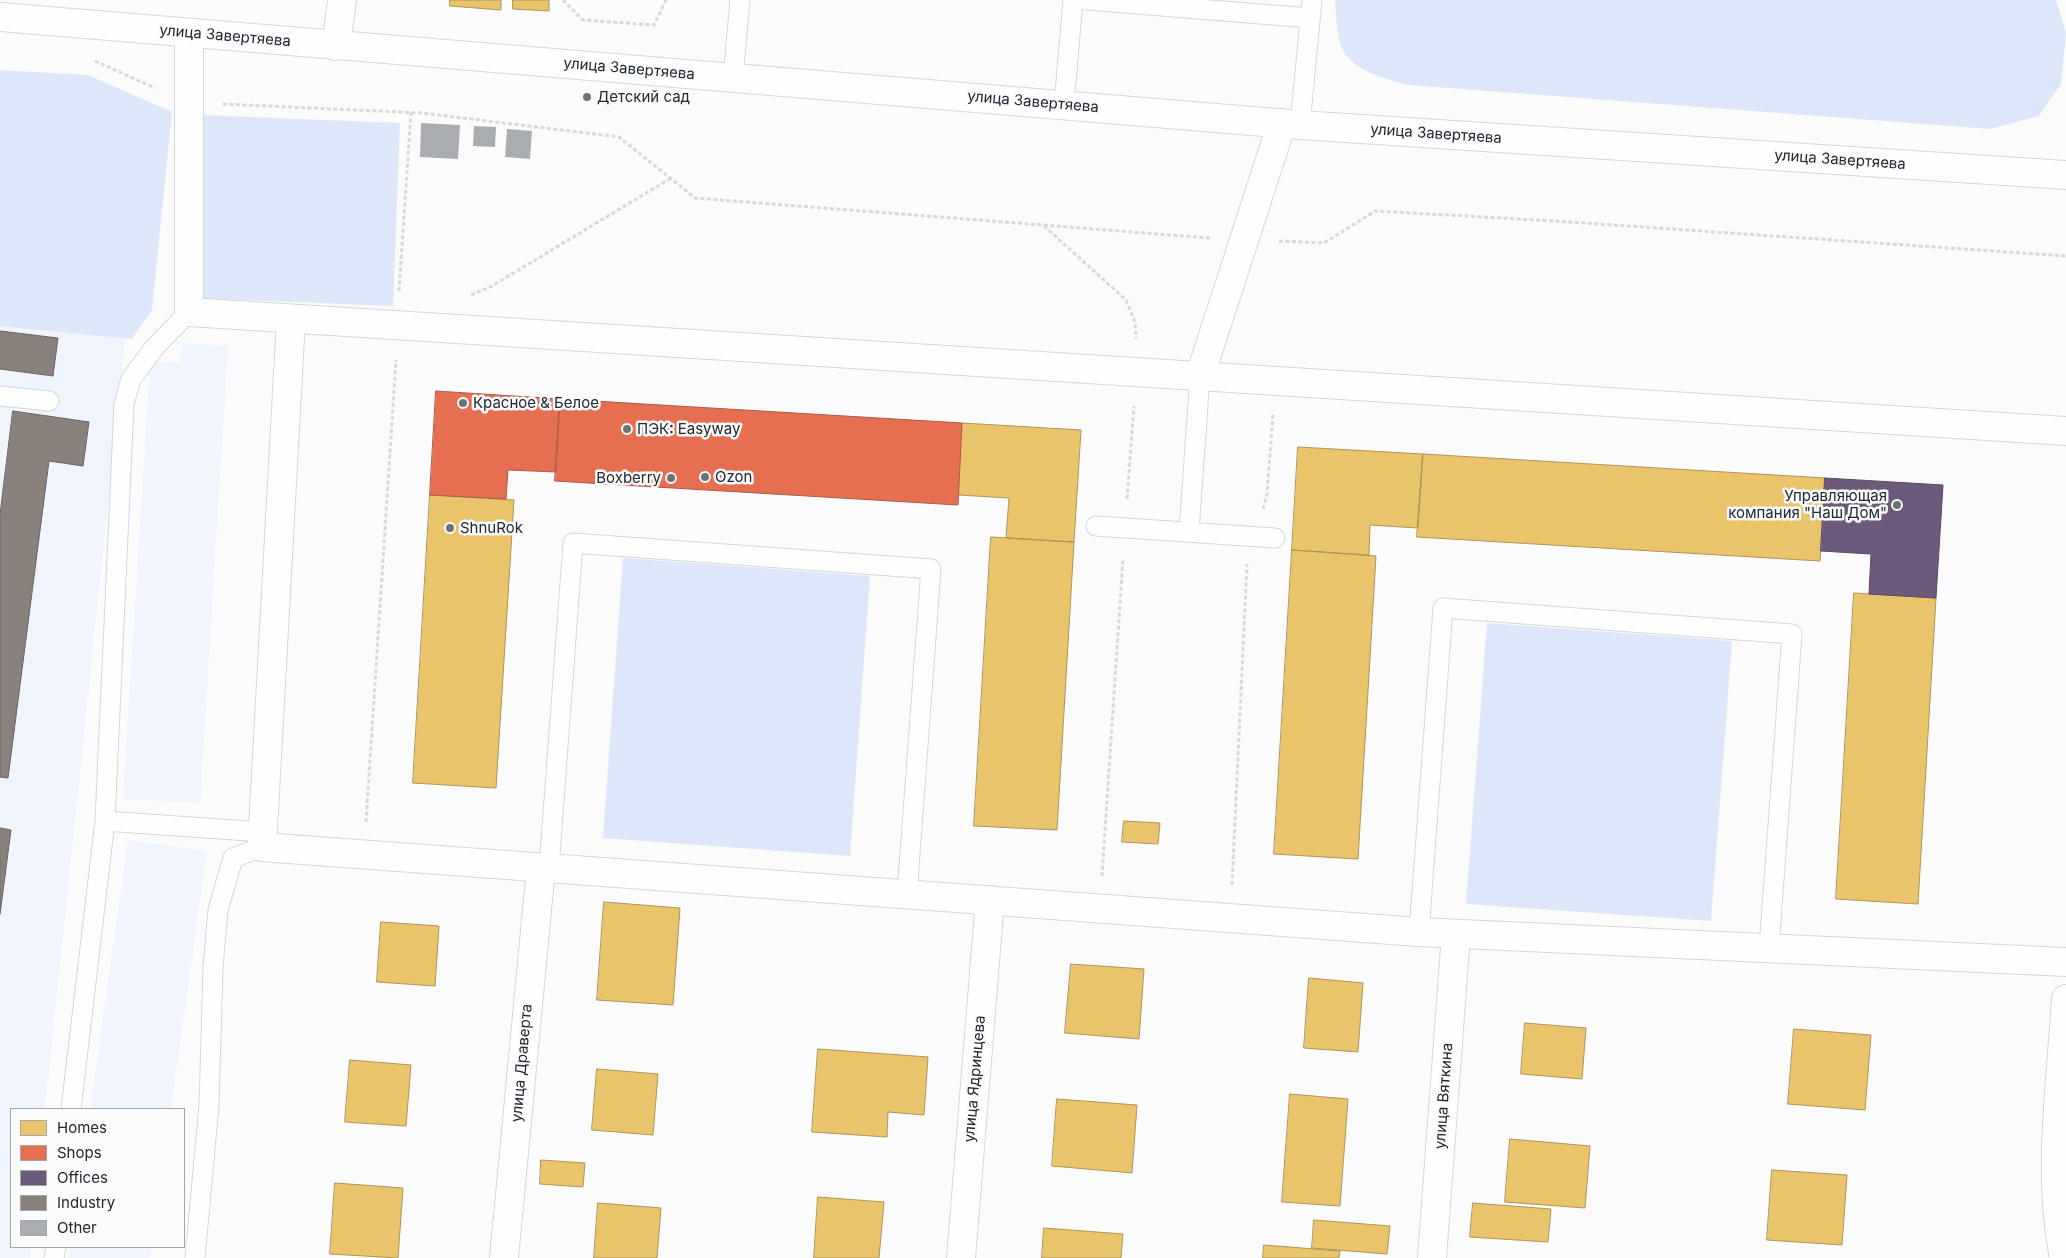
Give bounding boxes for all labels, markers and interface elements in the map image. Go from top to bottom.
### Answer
street label: улица Завертяева [159,21,291,51]
street label: улица Завертяева [563,54,695,84]
street label: улица Завертяева [967,87,1099,117]
place label: Детский сад [597,88,690,106]
marker: Детский сад [581,91,593,103]
street label: улица Завертяева [1370,120,1502,148]
street label: улица Завертяева [1774,146,1906,174]
place label: Красное & Белое [473,394,599,412]
marker: Красное & Белое [457,397,469,409]
place label: ПЭК: Easyway [637,420,740,438]
marker: ПЭК: Easyway [621,423,633,435]
place label: Ozon [715,468,752,486]
place label: Boxberry [596,469,661,487]
marker: Ozon [699,471,711,483]
marker: Boxberry [665,472,677,484]
place label: Управляющая компания "Наш Дом" [1728,487,1887,522]
marker: Управляющая компания "Наш Дом" [1891,499,1903,511]
place label: ShnuRok [460,519,523,537]
marker: ShnuRok [444,522,456,534]
street label: улица Драверта [508,1003,536,1123]
street label: улица Ядринцева [960,1015,990,1143]
street label: улица Вяткина [1431,1042,1457,1150]
legend [10,1108,185,1248]
text: Homes [57,1118,107,1137]
text: Shops [57,1143,102,1162]
text: Offices [57,1168,108,1187]
text: Industry [57,1193,115,1212]
text: Other [57,1218,97,1237]

